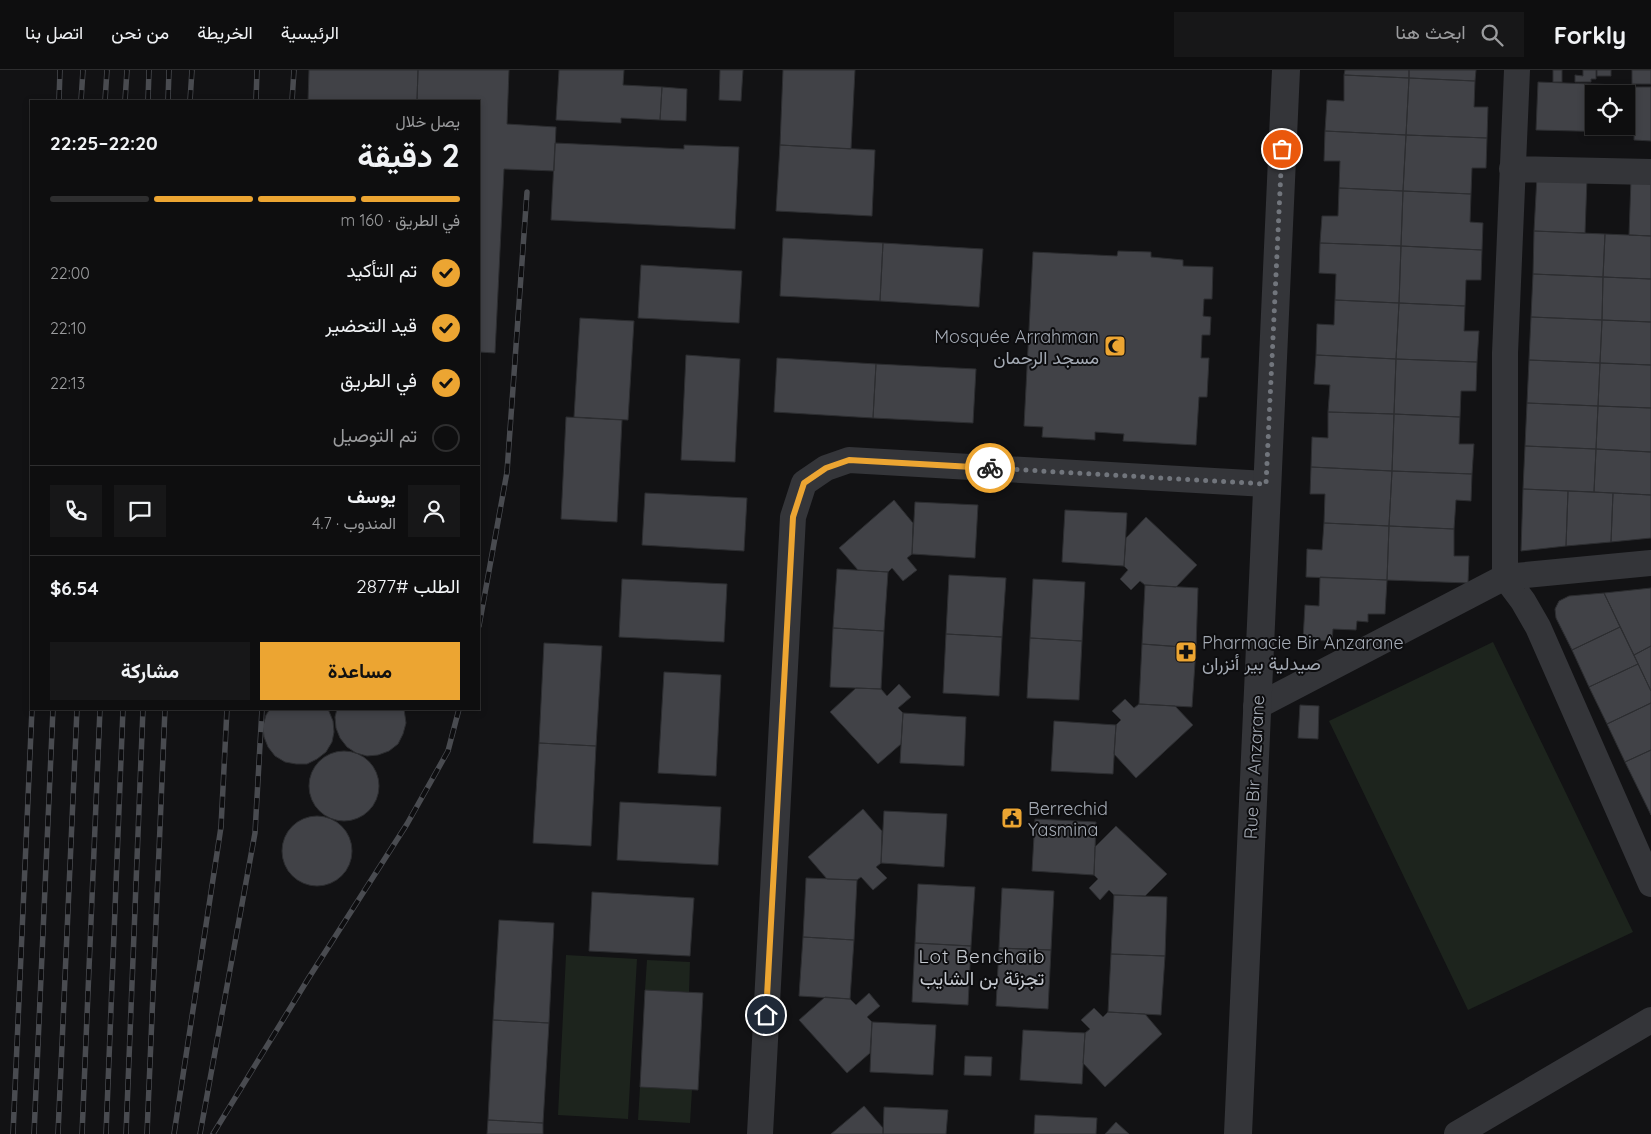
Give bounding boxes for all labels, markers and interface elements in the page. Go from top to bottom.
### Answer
search box [1174,12,1524,57]
text: ابحث هنا [1395,20,1466,44]
text: Forkly [1554,20,1626,50]
text: اتصل بنا [25,21,83,44]
text: من نحن [111,21,169,44]
text: الخريطة [197,21,253,44]
text: الرئيسية [281,21,339,44]
icon: search [1478,21,1506,49]
map controls [1585,85,1635,135]
button: locate [1585,85,1635,135]
text: يصل خلال [396,111,460,131]
pin [1261,128,1303,170]
text: 22:20–22:25 [50,131,158,155]
text: 2 دقيقة [357,135,460,175]
icon: bag [1268,135,1296,163]
text: في الطريق · 160 m [340,210,460,230]
text: تم التأكيد [346,258,417,282]
icon: check [432,259,460,287]
text: 22:00 [50,263,90,283]
text: قيد التحضير [325,313,417,337]
icon: check [432,314,460,342]
text: 22:10 [50,318,86,338]
place label: Mosquée Arrahman مسجد الرحمان [934,325,1099,369]
mosque icon: Mosquée Arrahman مسجد الرحمان [1103,334,1127,358]
text: في الطريق [340,368,417,392]
icon: check [432,369,460,397]
text: 22:13 [50,373,85,393]
text: تم التوصيل [333,423,417,447]
courier [965,443,1015,493]
icon: bike [976,454,1004,482]
text: يوسف [347,484,396,508]
button: phone [50,485,102,537]
button: chat [114,485,166,537]
button: person [408,485,460,537]
text: المندوب · 4.7 [312,513,396,533]
text: الطلب #2877 [356,574,460,598]
text: $6.54 [50,576,99,600]
place label: Pharmacie Bir Anzarane صيدلية بير أنزران [1202,631,1404,675]
pharmacy icon: Pharmacie Bir Anzarane صيدلية بير أنزران [1174,640,1198,664]
button: مشاركة [50,642,250,700]
button: مساعدة [260,642,460,700]
street label: Rue Bir Anzarane [1239,694,1269,840]
place label: Berrechid Yasmina [1028,797,1108,841]
public building icon: Berrechid Yasmina [1000,806,1024,830]
district label: Lot Benchaib تجزئة بن الشايب [918,944,1046,990]
pin [745,994,787,1036]
icon: home [752,1001,780,1029]

